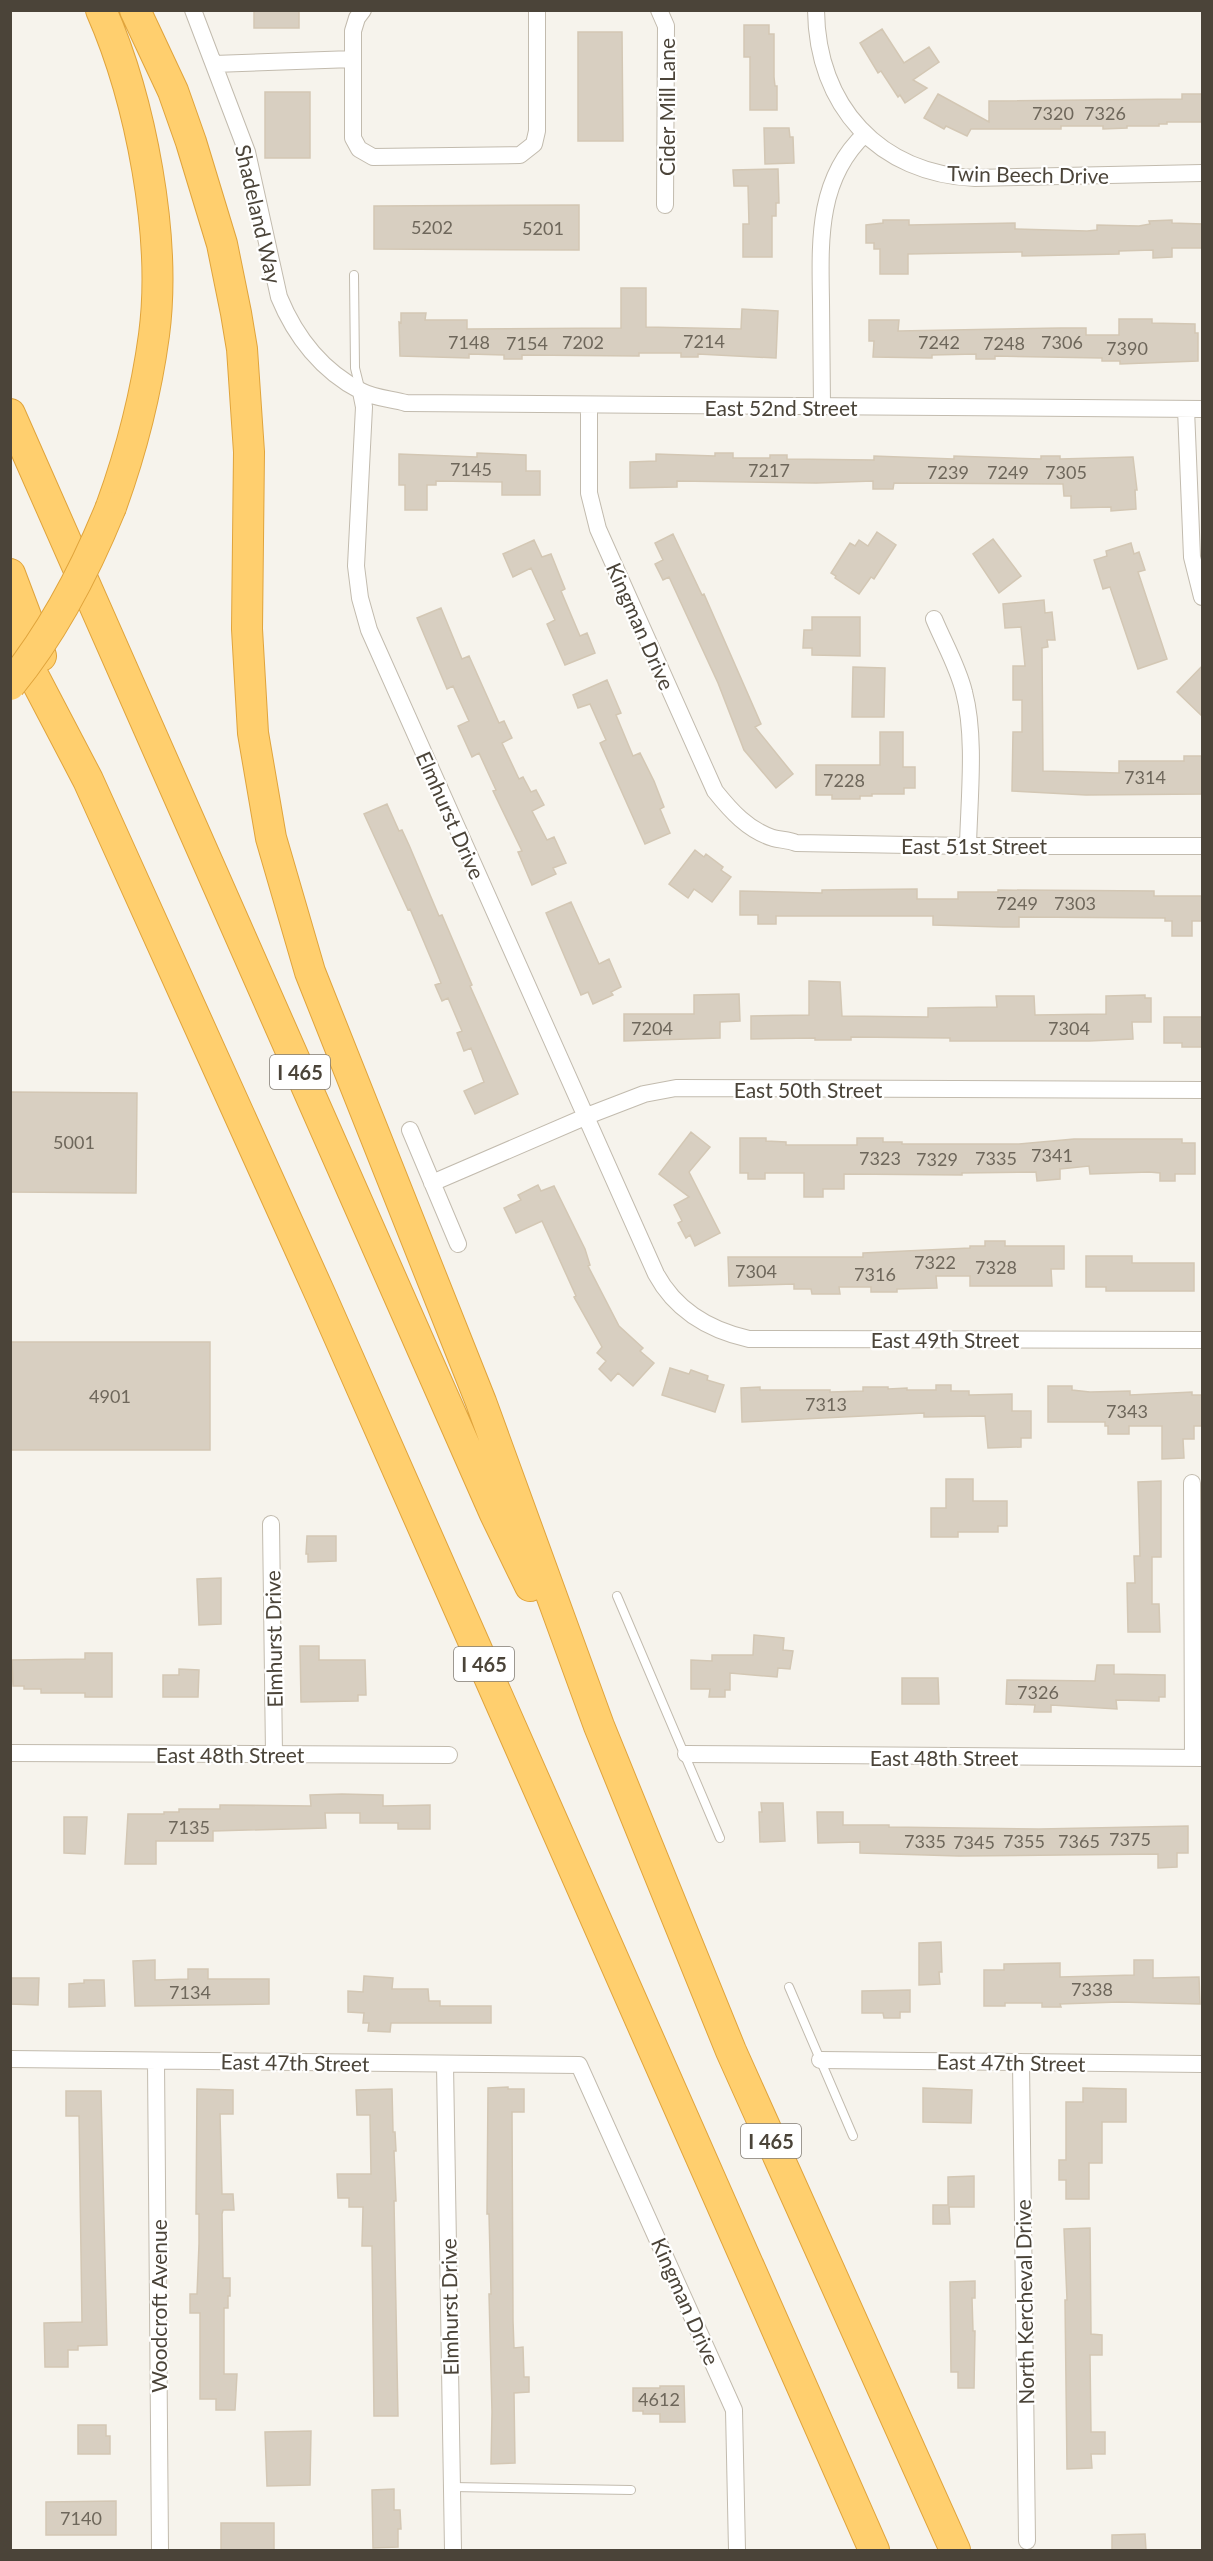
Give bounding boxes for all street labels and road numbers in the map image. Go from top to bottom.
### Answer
street label: Cider Mill Lane [654,38,679,176]
street label: Shadeland Way [231,142,287,286]
street label: Twin Beech Drive [947,160,1109,188]
street label: East 52nd Street [705,395,858,420]
street label: Kingman Drive [602,559,680,693]
street label: Elmhurst Drive [412,747,490,883]
street label: East 51st Street [901,833,1048,858]
road number: I 465 [270,1055,330,1089]
street label: East 50th Street [734,1077,883,1102]
street label: East 49th Street [871,1327,1020,1352]
street label: Elmhurst Drive [259,1570,287,1708]
road number: I 465 [454,1647,514,1681]
street label: East 48th Street [156,1742,305,1767]
street label: East 48th Street [870,1745,1019,1770]
street label: East 47th Street [220,2048,370,2076]
street label: East 47th Street [936,2048,1086,2076]
road number: I 465 [741,2124,801,2158]
street label: North Kercheval Drive [1010,2199,1038,2405]
street label: Woodcroft Avenue [146,2219,171,2393]
street label: Kingman Drive [647,2234,725,2368]
street label: Elmhurst Drive [435,2238,463,2376]

